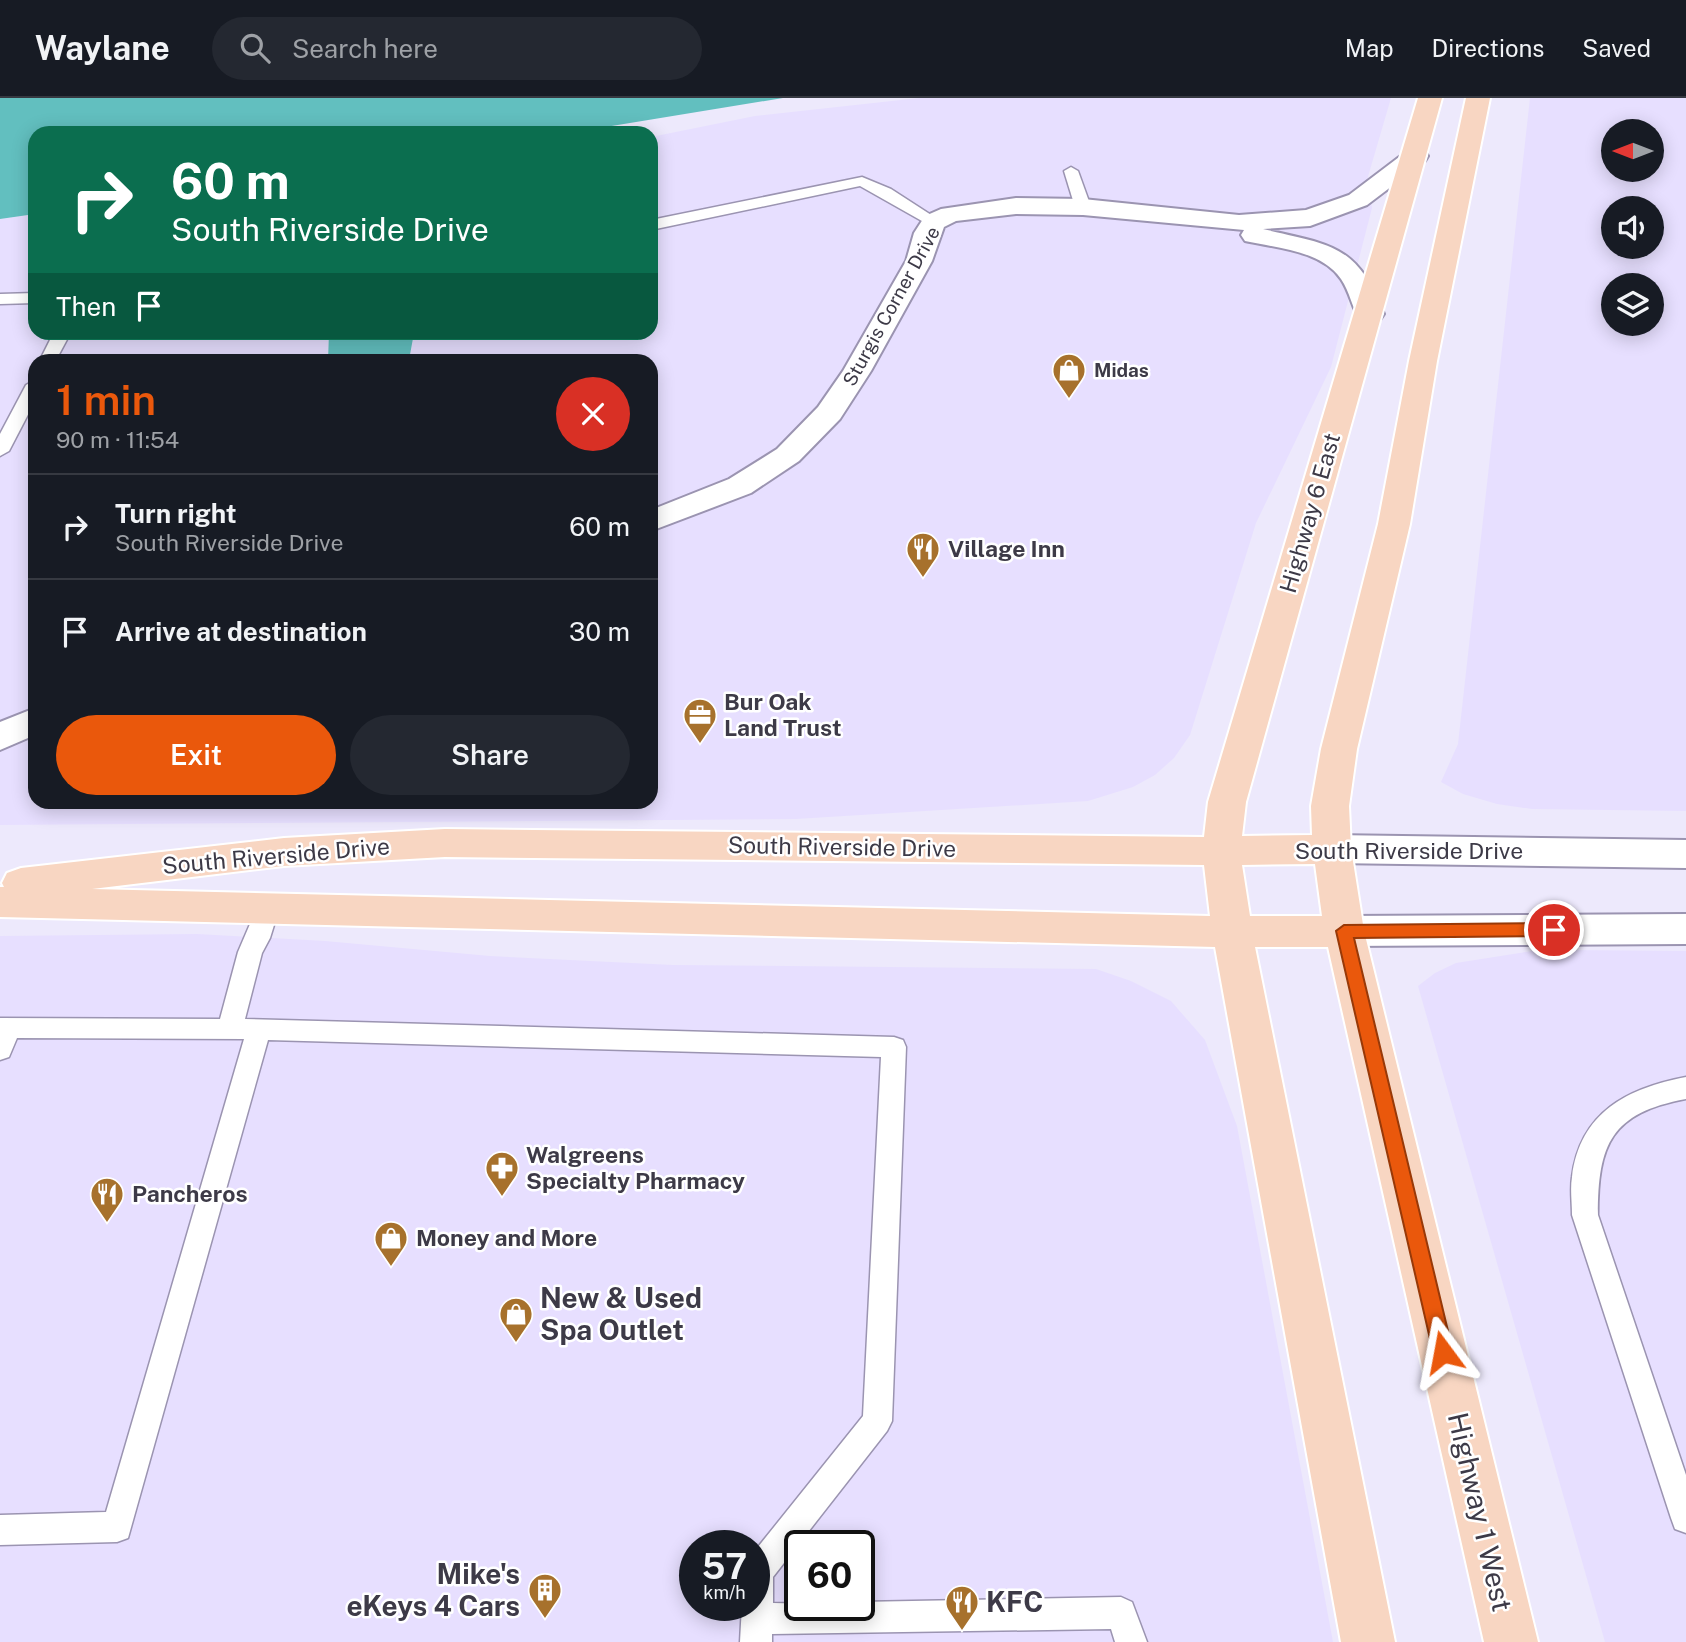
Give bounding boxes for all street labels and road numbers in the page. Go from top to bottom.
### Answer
street label: Sturgis Corner Drive [838,222,944,390]
street label: Highway 6 East [1274,430,1345,596]
street label: South Riverside Drive [728,831,956,862]
street label: South Riverside Drive [161,832,391,879]
street label: South Riverside Drive [1295,837,1523,864]
street label: Highway 1 West [1442,1409,1519,1615]

